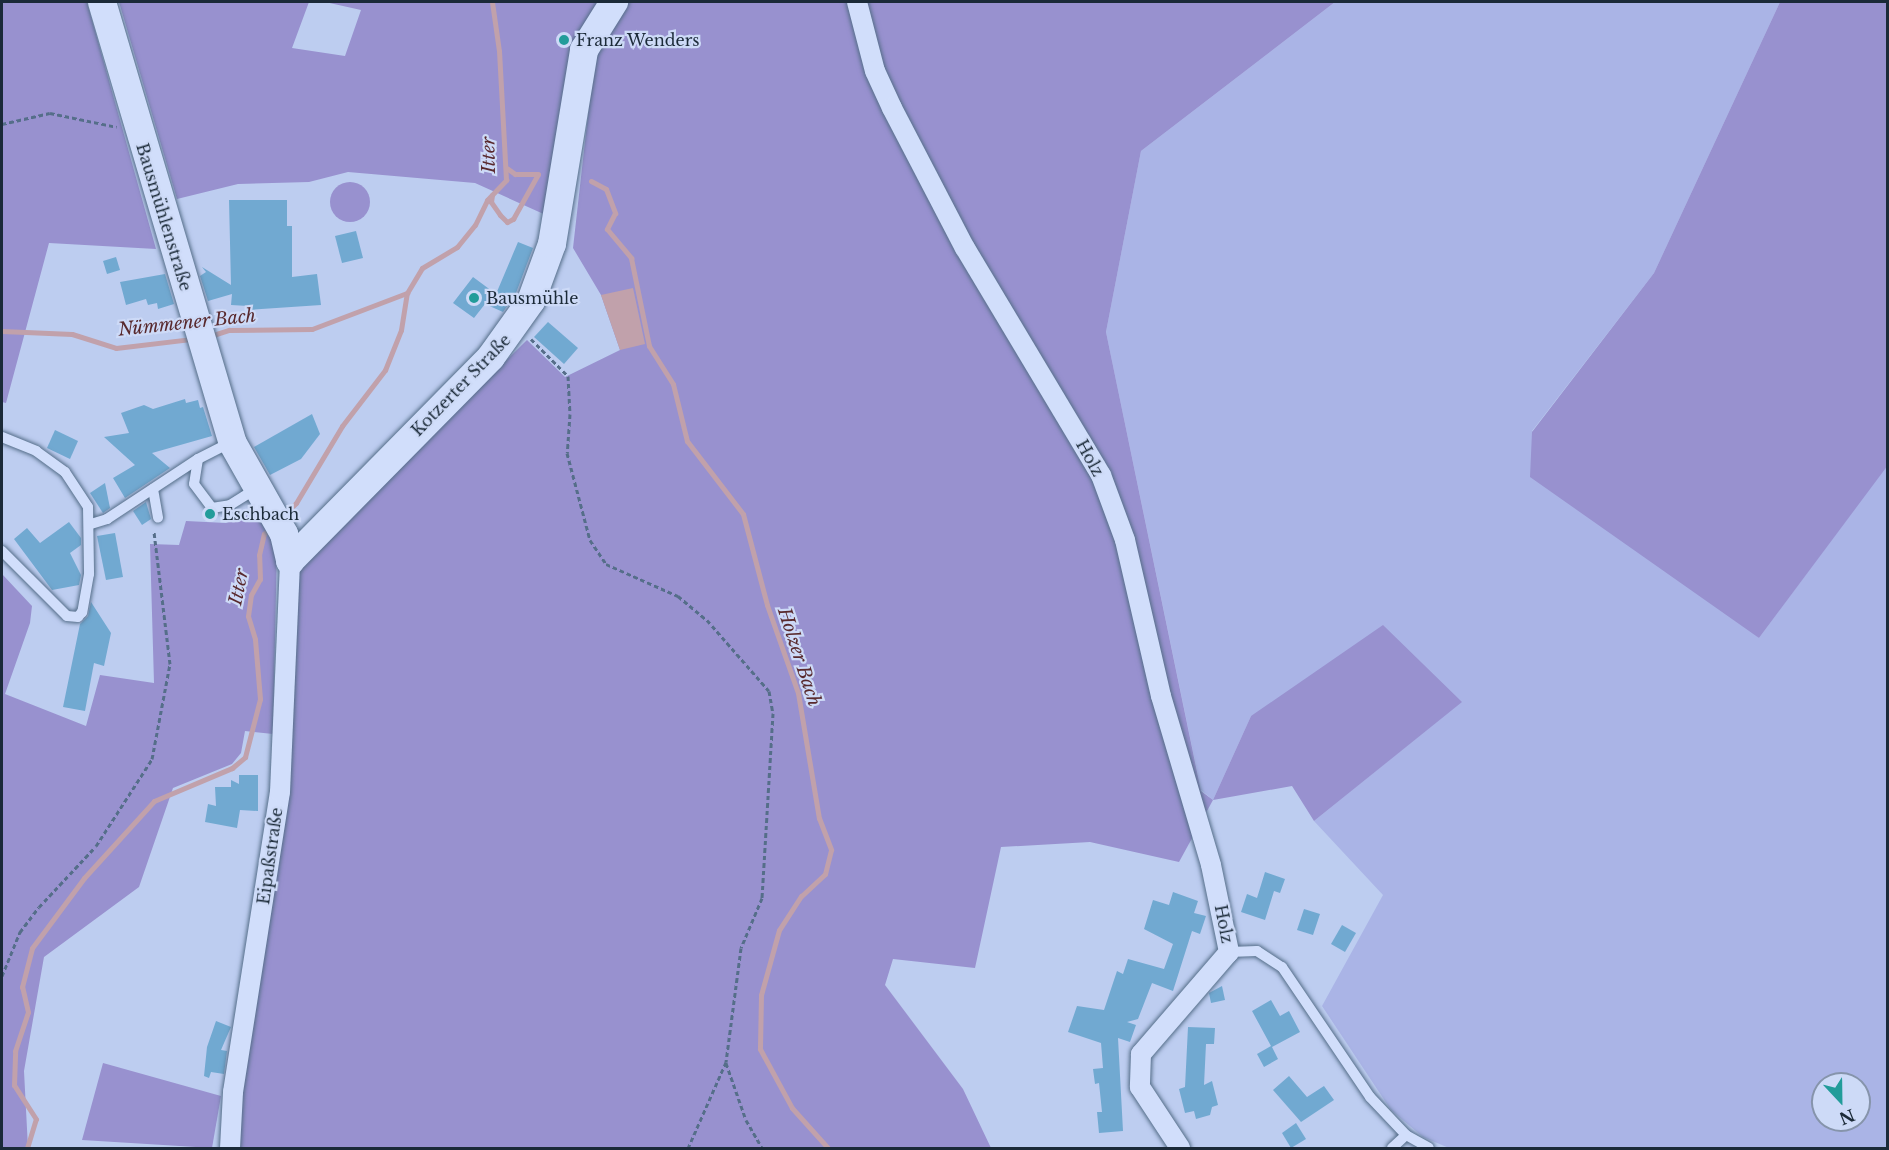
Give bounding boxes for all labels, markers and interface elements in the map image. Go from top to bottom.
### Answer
place label: Franz Wenders [576,30,700,50]
marker: Franz Wenders [557,33,571,47]
water label: Itter [478,137,500,173]
street label: Bausmühlenstraße [132,141,196,293]
place label: Bausmühle [486,288,578,308]
marker: Bausmühle [467,291,481,305]
water label: Nümmener Bach [117,305,257,341]
street label: Kotzerter Straße [407,330,515,440]
street label: Holz [1072,436,1108,480]
place label: Eschbach [222,504,299,524]
marker: Eschbach [203,507,217,521]
water label: Itter [225,567,253,607]
water label: Holzer Bach [773,605,825,709]
street label: Eipaßstraße [254,806,286,906]
street label: Holz [1211,903,1237,945]
north arrow [1811,1072,1871,1132]
text: N [1836,1105,1858,1129]

